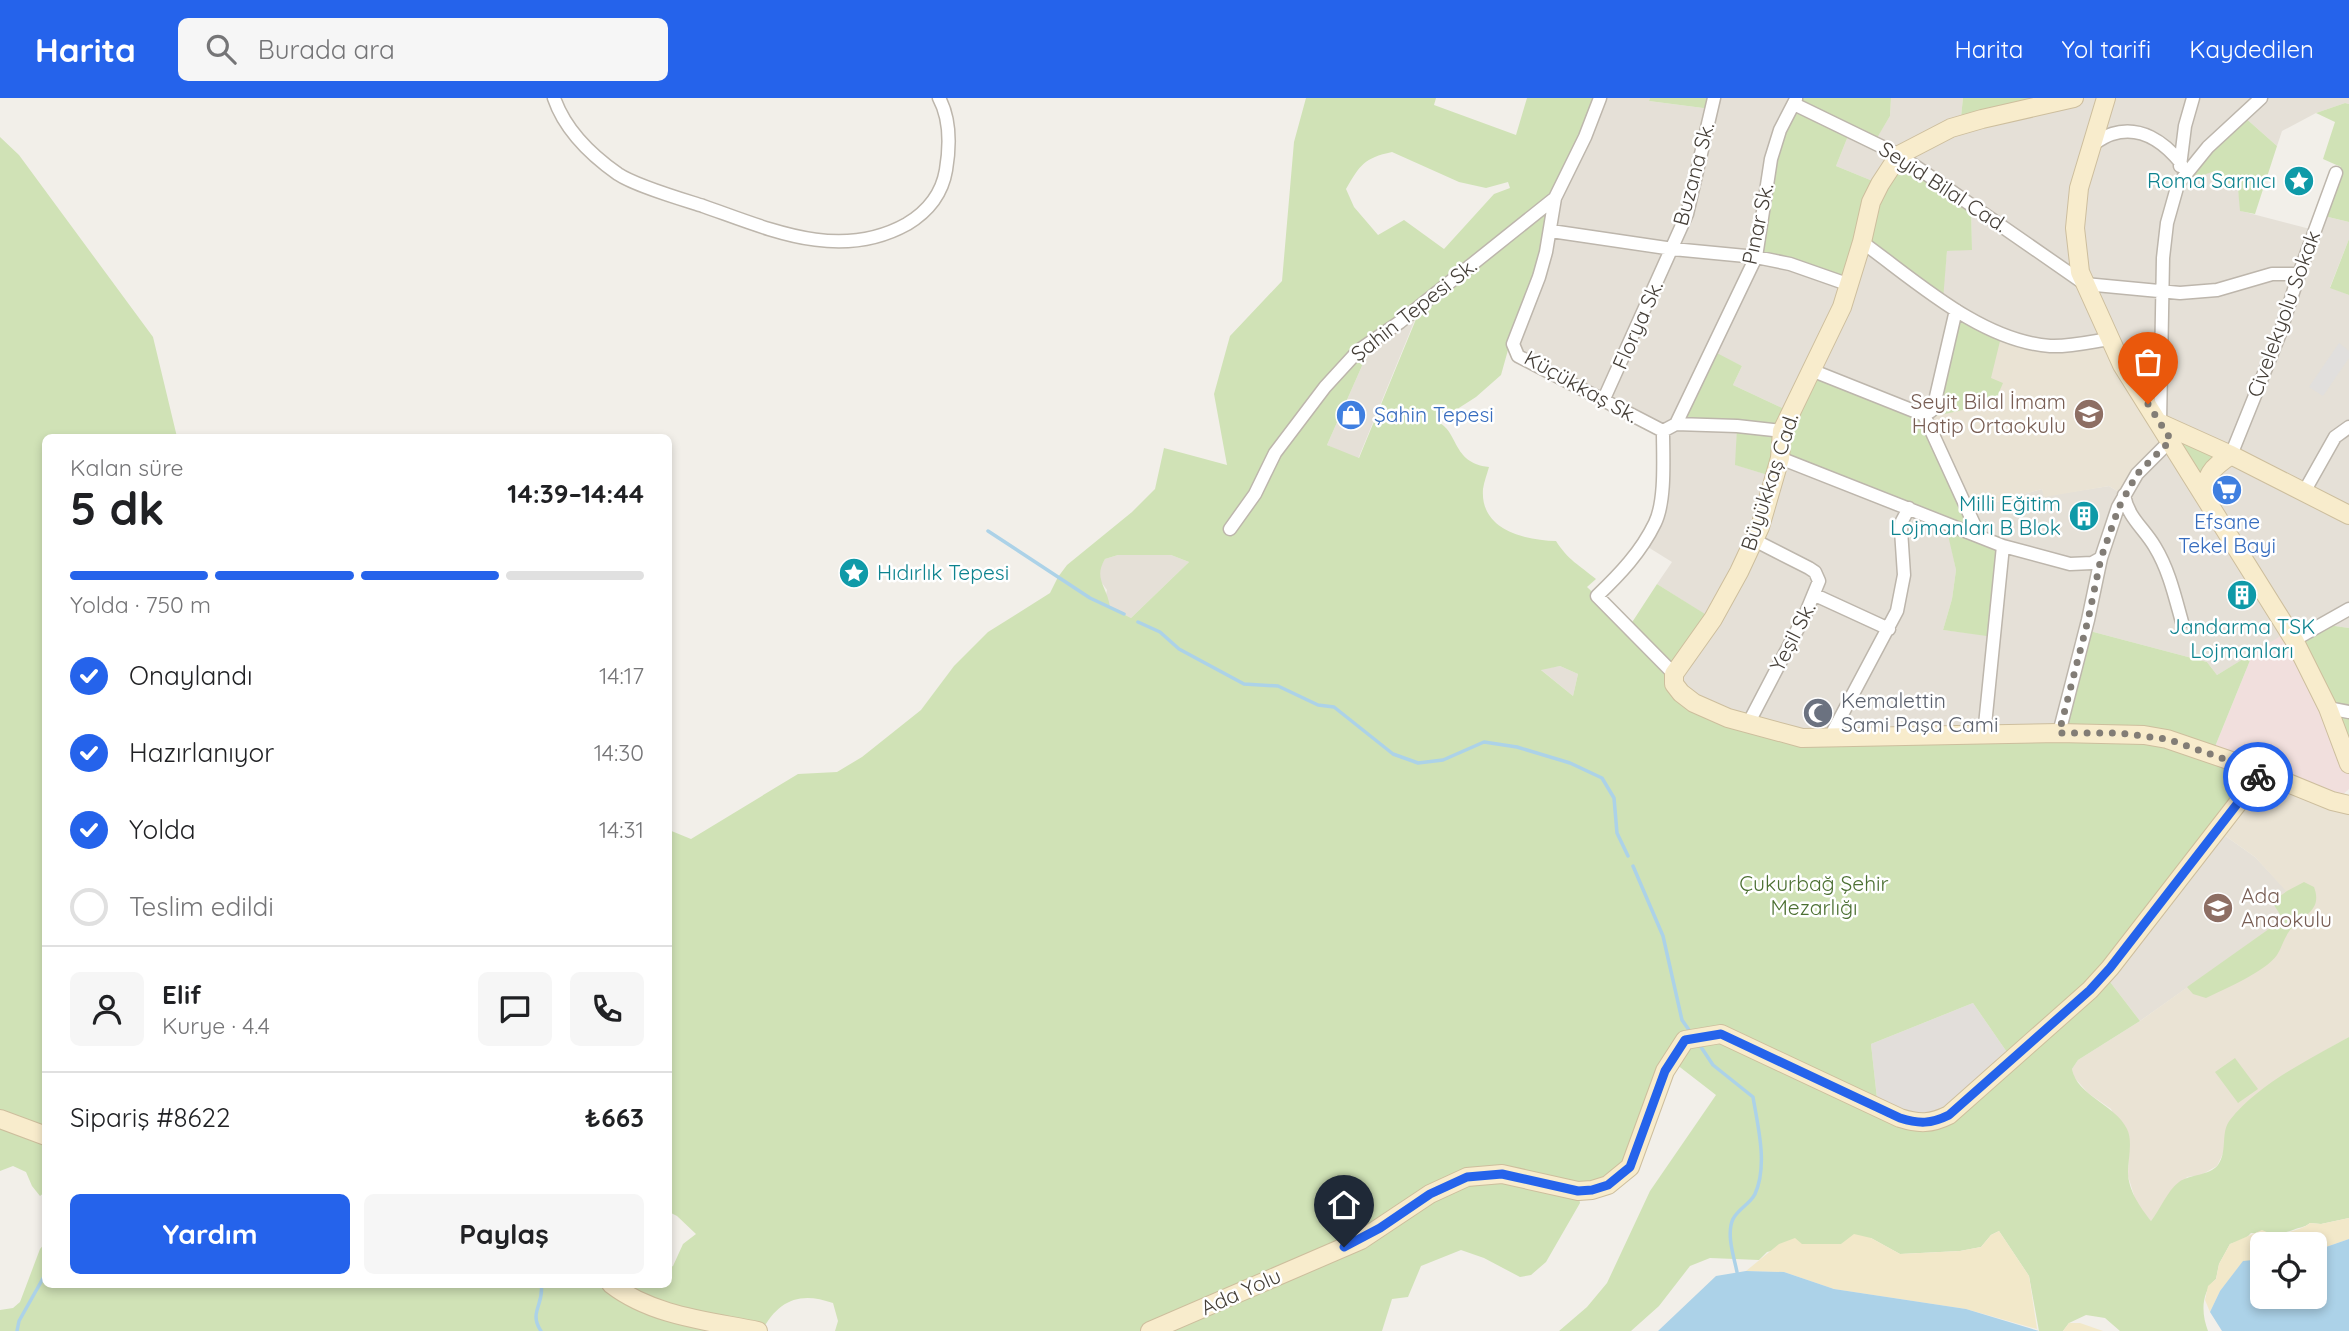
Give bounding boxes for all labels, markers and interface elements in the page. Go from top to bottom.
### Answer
search box [178,18,668,81]
text: Harita [35,29,136,70]
icon: search [202,30,240,68]
text: Burada ara [258,33,395,66]
text: Harita [1955,34,2023,64]
text: Yol tarifi [2061,34,2151,64]
text: Kaydedilen [2189,34,2314,64]
street label: Buzana Sk. [1667,119,1719,228]
street label: Seyid Bilal Cad. [1875,135,2013,237]
place icon: Roma Sarnıcı [2282,164,2316,198]
place label: Roma Sarnıcı [2147,167,2276,193]
street label: Pınar Sk. [1736,181,1778,267]
street label: Civelekyolu Sokak [2241,227,2325,400]
street label: Şahin Tepesi Sk. [1345,252,1481,366]
street label: Florya Sk. [1606,276,1668,373]
pin [2118,332,2178,404]
icon: bag [2129,343,2167,381]
street label: Küçükkaş Sk. [1520,344,1643,428]
place label: Seyit Bilal İmam Hatip Ortaokulu [1911,388,2066,438]
school or university icon: Seyit Bilal İmam Hatip Ortaokulu [2072,397,2106,431]
shop icon: Şahin Tepesi [1334,398,1368,432]
place label: Şahin Tepesi [1374,401,1494,427]
street label: Büyükkaş Cad. [1735,410,1804,554]
text: Kalan süre [70,453,183,482]
supermarket icon: Efsane Tekel Bayi [2210,473,2244,507]
text: 14:39–14:44 [507,477,644,510]
text: 5 dk [70,479,164,537]
place label: Milli Eğitim Lojmanları B Blok [1890,490,2061,540]
building icon: Milli Eğitim Lojmanları B Blok [2067,499,2101,533]
place label: Efsane Tekel Bayi [2178,508,2276,558]
place icon: Hıdırlık Tepesi [837,556,871,590]
place label: Hıdırlık Tepesi [877,559,1009,585]
building icon: Jandarma TSK Lojmanları [2225,578,2259,612]
text: Yolda · 750 m [70,590,211,619]
street label: Yeşil Sk. [1764,597,1821,676]
place label: Jandarma TSK Lojmanları [2169,613,2315,663]
icon: check [70,657,108,695]
text: Onaylandı [129,659,253,692]
text: 14:17 [599,661,644,690]
place label: Kemalettin Sami Paşa Cami [1841,687,1998,737]
mosque icon: Kemalettin Sami Paşa Cami [1801,696,1835,730]
icon: check [70,734,108,772]
text: Hazırlanıyor [129,736,274,769]
text: 14:30 [594,738,644,767]
courier [2223,742,2293,812]
icon: bike [2239,758,2277,796]
icon: check [70,811,108,849]
text: Yolda [129,813,195,846]
text: 14:31 [599,815,644,844]
park label: Çukurbağ Şehir Mezarlığı [1739,870,1889,920]
place label: Ada Anaokulu [2241,882,2332,932]
text: Teslim edildi [129,890,274,923]
school or university icon: Ada Anaokulu [2201,891,2235,925]
button: person [70,972,144,1046]
button: chat [478,972,552,1046]
button: phone [570,972,644,1046]
text: Elif [162,978,201,1011]
text: Kurye · 4.4 [162,1011,270,1040]
text: Sipariş #8622 [70,1101,230,1134]
text: ₺663 [585,1101,644,1134]
pin [1314,1175,1374,1247]
icon: home [1325,1186,1363,1224]
button: Yardım [70,1194,350,1274]
button: Paylaş [364,1194,644,1274]
map controls [2250,1232,2327,1309]
button: locate [2250,1232,2327,1309]
street label: Ada Yolu [1196,1262,1285,1320]

